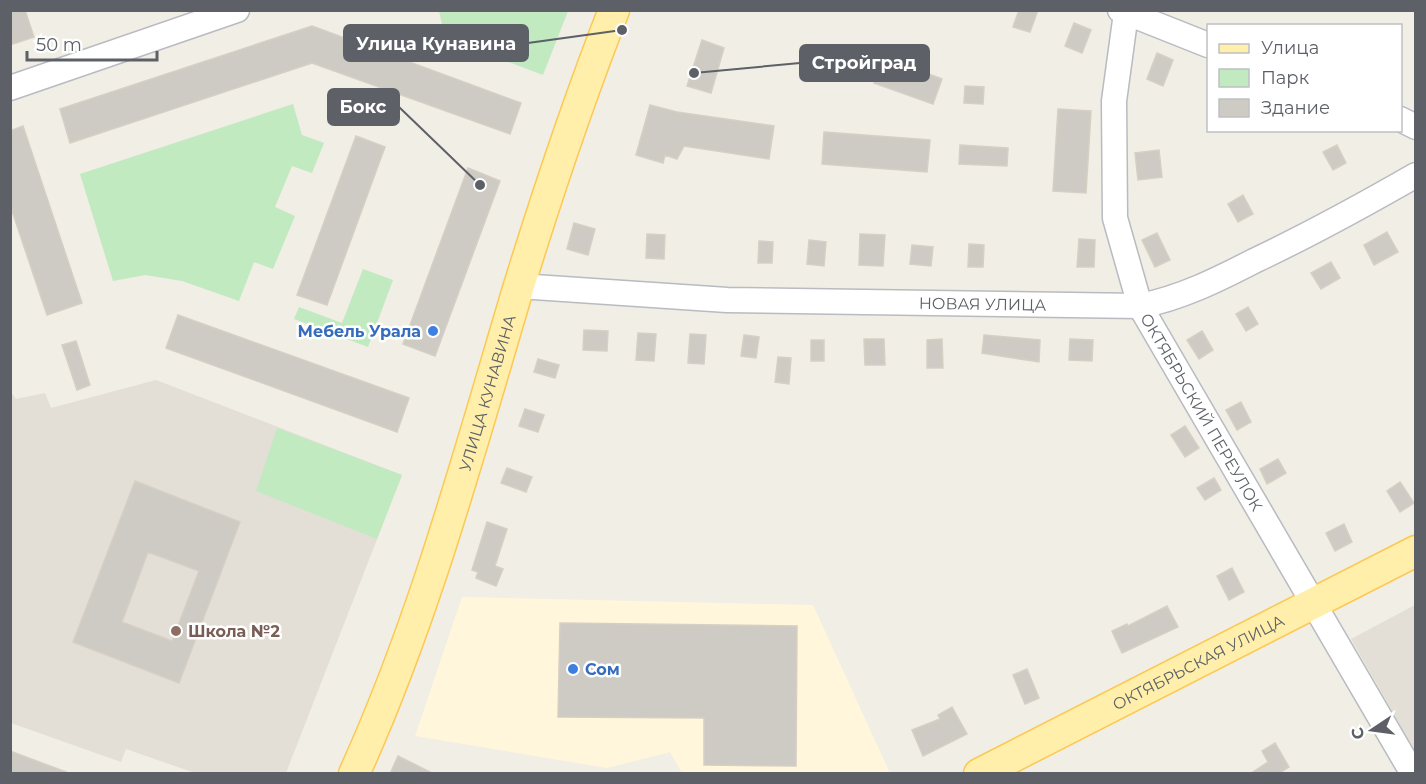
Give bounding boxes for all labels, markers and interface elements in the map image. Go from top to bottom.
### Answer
scale bar [27,24,158,62]
legend [1207,24,1402,132]
callout: Улица Кунавина [344,25,528,61]
text: Улица Кунавина [356,33,516,55]
text: 50 m [36,34,82,56]
text: Улица [1261,37,1319,59]
callout: Стройград [800,45,929,81]
text: Стройград [812,52,917,74]
text: Парк [1261,67,1310,89]
callout: Бокс [328,89,399,125]
text: Бокс [340,96,387,118]
text: Здание [1261,97,1330,119]
street label: НОВАЯ УЛИЦА [919,293,1046,314]
street label: ОКТЯБРЬСКИЙ ПЕРЕУЛОК [1137,310,1267,514]
street label: УЛИЦА КУНАВИНА [455,312,519,474]
place label: Мебель Урала [297,322,421,341]
marker: Мебель Урала [426,324,440,338]
street label: ОКТЯБРЬСКАЯ УЛИЦА [1109,610,1287,714]
place label: Школа №2 [188,622,280,641]
marker: Школа №2 [169,624,183,638]
place label: Сом [585,660,620,679]
marker: Сом [566,662,580,676]
north arrow [1342,700,1402,760]
text: С [1347,725,1368,741]

